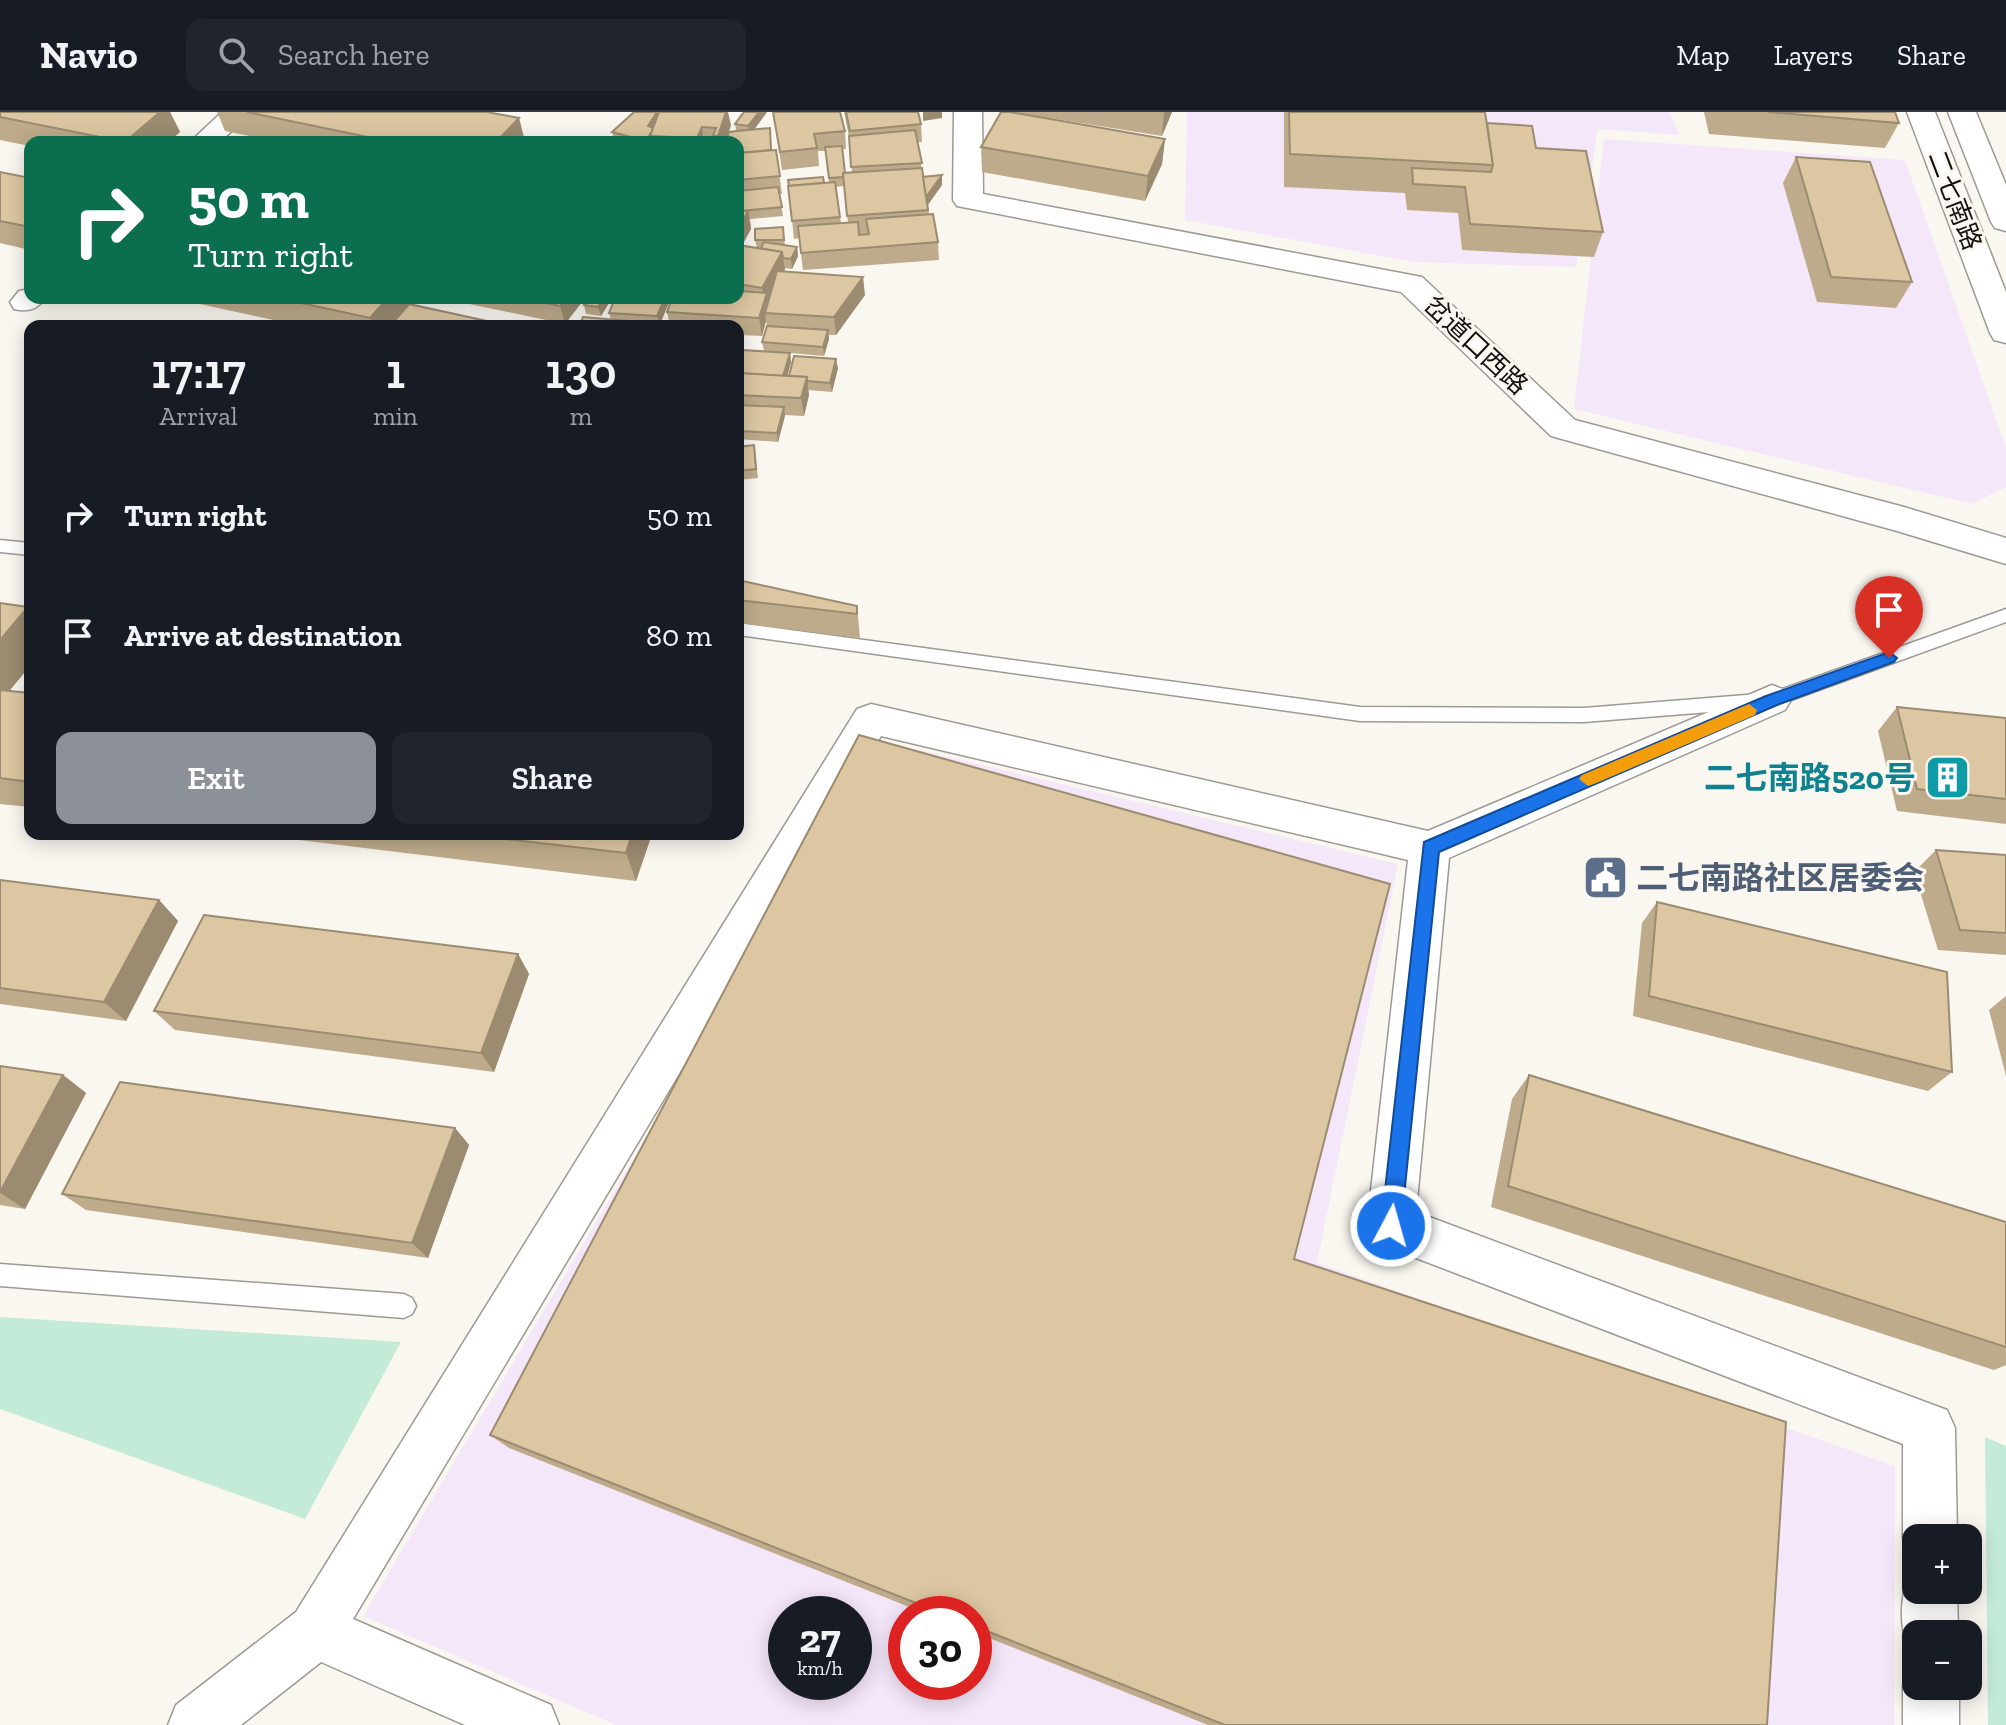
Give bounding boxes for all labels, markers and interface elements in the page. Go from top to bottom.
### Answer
search box [186,19,746,91]
text: Navio [40,32,138,78]
icon: search [214,33,258,77]
text: Search here [278,37,430,73]
text: Map [1676,39,1730,72]
text: Layers [1774,39,1853,72]
text: Share [1897,39,1966,72]
street label: 二七南路 [1921,146,1989,254]
text: 50 m [188,165,309,232]
icon: right [56,168,160,272]
text: Turn right [188,233,353,276]
street label: 岔道口西路 [1418,289,1534,401]
text: 17:17 [151,343,246,400]
text: 1 [386,343,405,400]
text: 130 [545,343,617,400]
text: Arrival [159,400,238,432]
text: min [373,400,418,432]
text: m [570,400,592,432]
icon: right [56,494,100,538]
text: Turn right [124,498,266,534]
text: 50 m [647,498,712,534]
pin [1855,576,1923,658]
icon: arrive [1867,588,1911,632]
icon: arrive [56,614,100,658]
text: Arrive at destination [124,618,401,654]
text: 80 m [646,618,712,654]
button: Exit [56,732,376,824]
button: Share [392,732,712,824]
building icon: 二七南路520号 [1923,754,1971,802]
place label: 二七南路520号 [1704,759,1916,797]
public building icon: 二七南路社区居委会 [1581,854,1629,902]
place label: 二七南路社区居委会 [1636,859,1924,897]
position arrow [1349,1184,1433,1268]
map controls [1902,1524,1982,1700]
button: + [1902,1524,1982,1604]
speed limit sign: 30 [888,1596,992,1700]
text: 27 [799,1614,841,1662]
button: − [1902,1620,1982,1700]
text: km/h [797,1656,843,1680]

